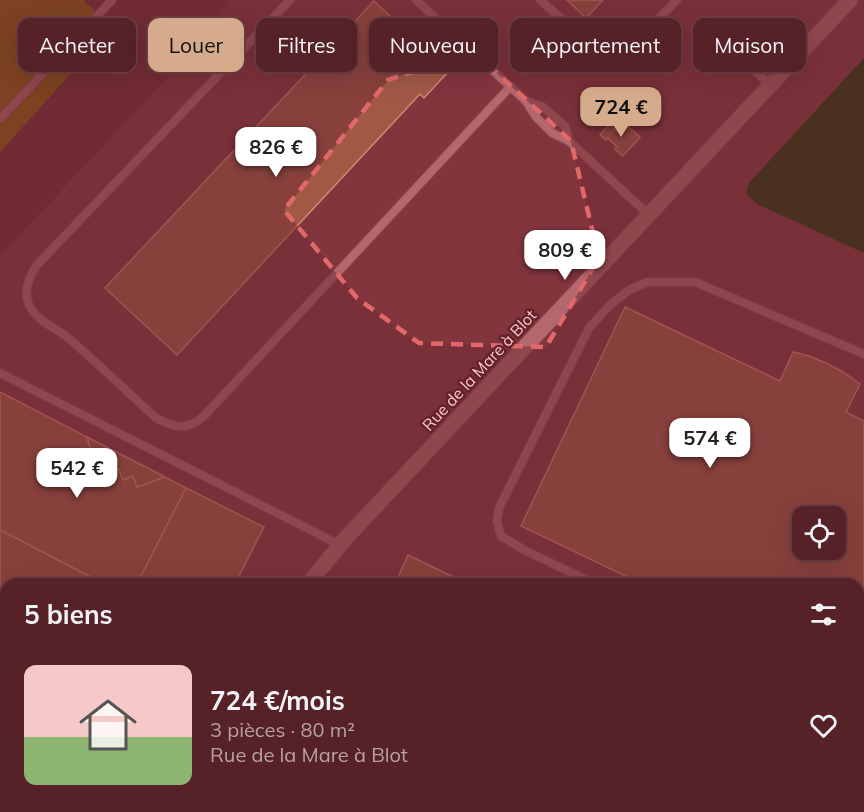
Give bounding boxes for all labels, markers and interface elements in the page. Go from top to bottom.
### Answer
chip: Acheter [18,18,136,72]
chip: Louer [148,18,244,72]
chip: Filtres [256,18,357,72]
chip: Nouveau [369,18,498,72]
chip: Appartement [510,18,681,72]
chip: Maison [693,18,806,72]
pin: 724 € [579,87,663,138]
text: 724 € [594,94,648,119]
pin: 826 € [234,127,318,178]
text: 826 € [249,134,303,159]
pin: 809 € [523,230,607,281]
text: 809 € [538,237,592,262]
street label: Rue de la Mare à Blot [418,305,541,435]
pin: 574 € [668,418,752,469]
text: 574 € [683,425,737,450]
pin: 542 € [35,448,119,499]
text: 542 € [50,455,104,480]
map controls [792,506,846,560]
button: locate [792,506,846,560]
text: 5 biens [24,598,113,631]
icon: filters [807,598,840,631]
text: 724 €/mois [210,684,345,717]
icon: home [72,689,144,761]
icon: heart [807,709,840,742]
text: 3 pièces · 80 m² [210,717,355,742]
text: Rue de la Mare à Blot [210,742,408,767]

